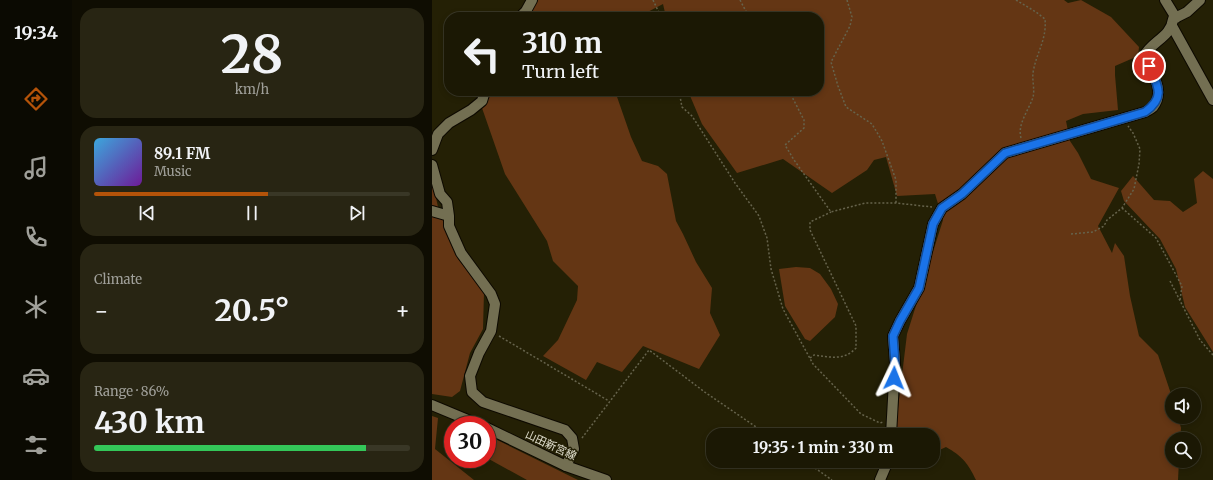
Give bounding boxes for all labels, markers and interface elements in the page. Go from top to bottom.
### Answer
text: 19:34 [14,21,58,44]
text: 28 [221,22,283,87]
text: 310 m [522,25,602,61]
icon: left [456,28,508,80]
pin [1132,49,1166,83]
icon: arrive [1138,55,1160,77]
text: Turn left [522,60,599,83]
text: km/h [235,81,269,98]
icon: directions [22,85,50,113]
text: 89.1 FM [154,144,210,163]
icon: music [22,154,50,182]
text: Music [154,163,192,180]
icon: previous [136,202,158,224]
icon: pause [241,202,263,224]
icon: next [346,202,368,224]
icon: phone [22,223,50,251]
text: Climate [94,271,142,288]
text: 20.5° [215,291,289,329]
icon: climate [22,293,50,321]
text: − [94,297,109,325]
text: + [395,297,410,325]
position arrow [873,357,915,399]
icon: car [22,362,50,390]
text: Range · 86% [94,383,169,400]
map controls [1165,388,1201,468]
button: sound [1165,388,1201,424]
text: 430 km [94,403,205,441]
speed limit sign: 30 [444,416,496,468]
street label: 山田新宮線 [523,427,579,463]
icon: filters [22,431,50,459]
button: search [1165,432,1201,468]
text: 19:35 · 1 min · 330 m [753,438,893,457]

